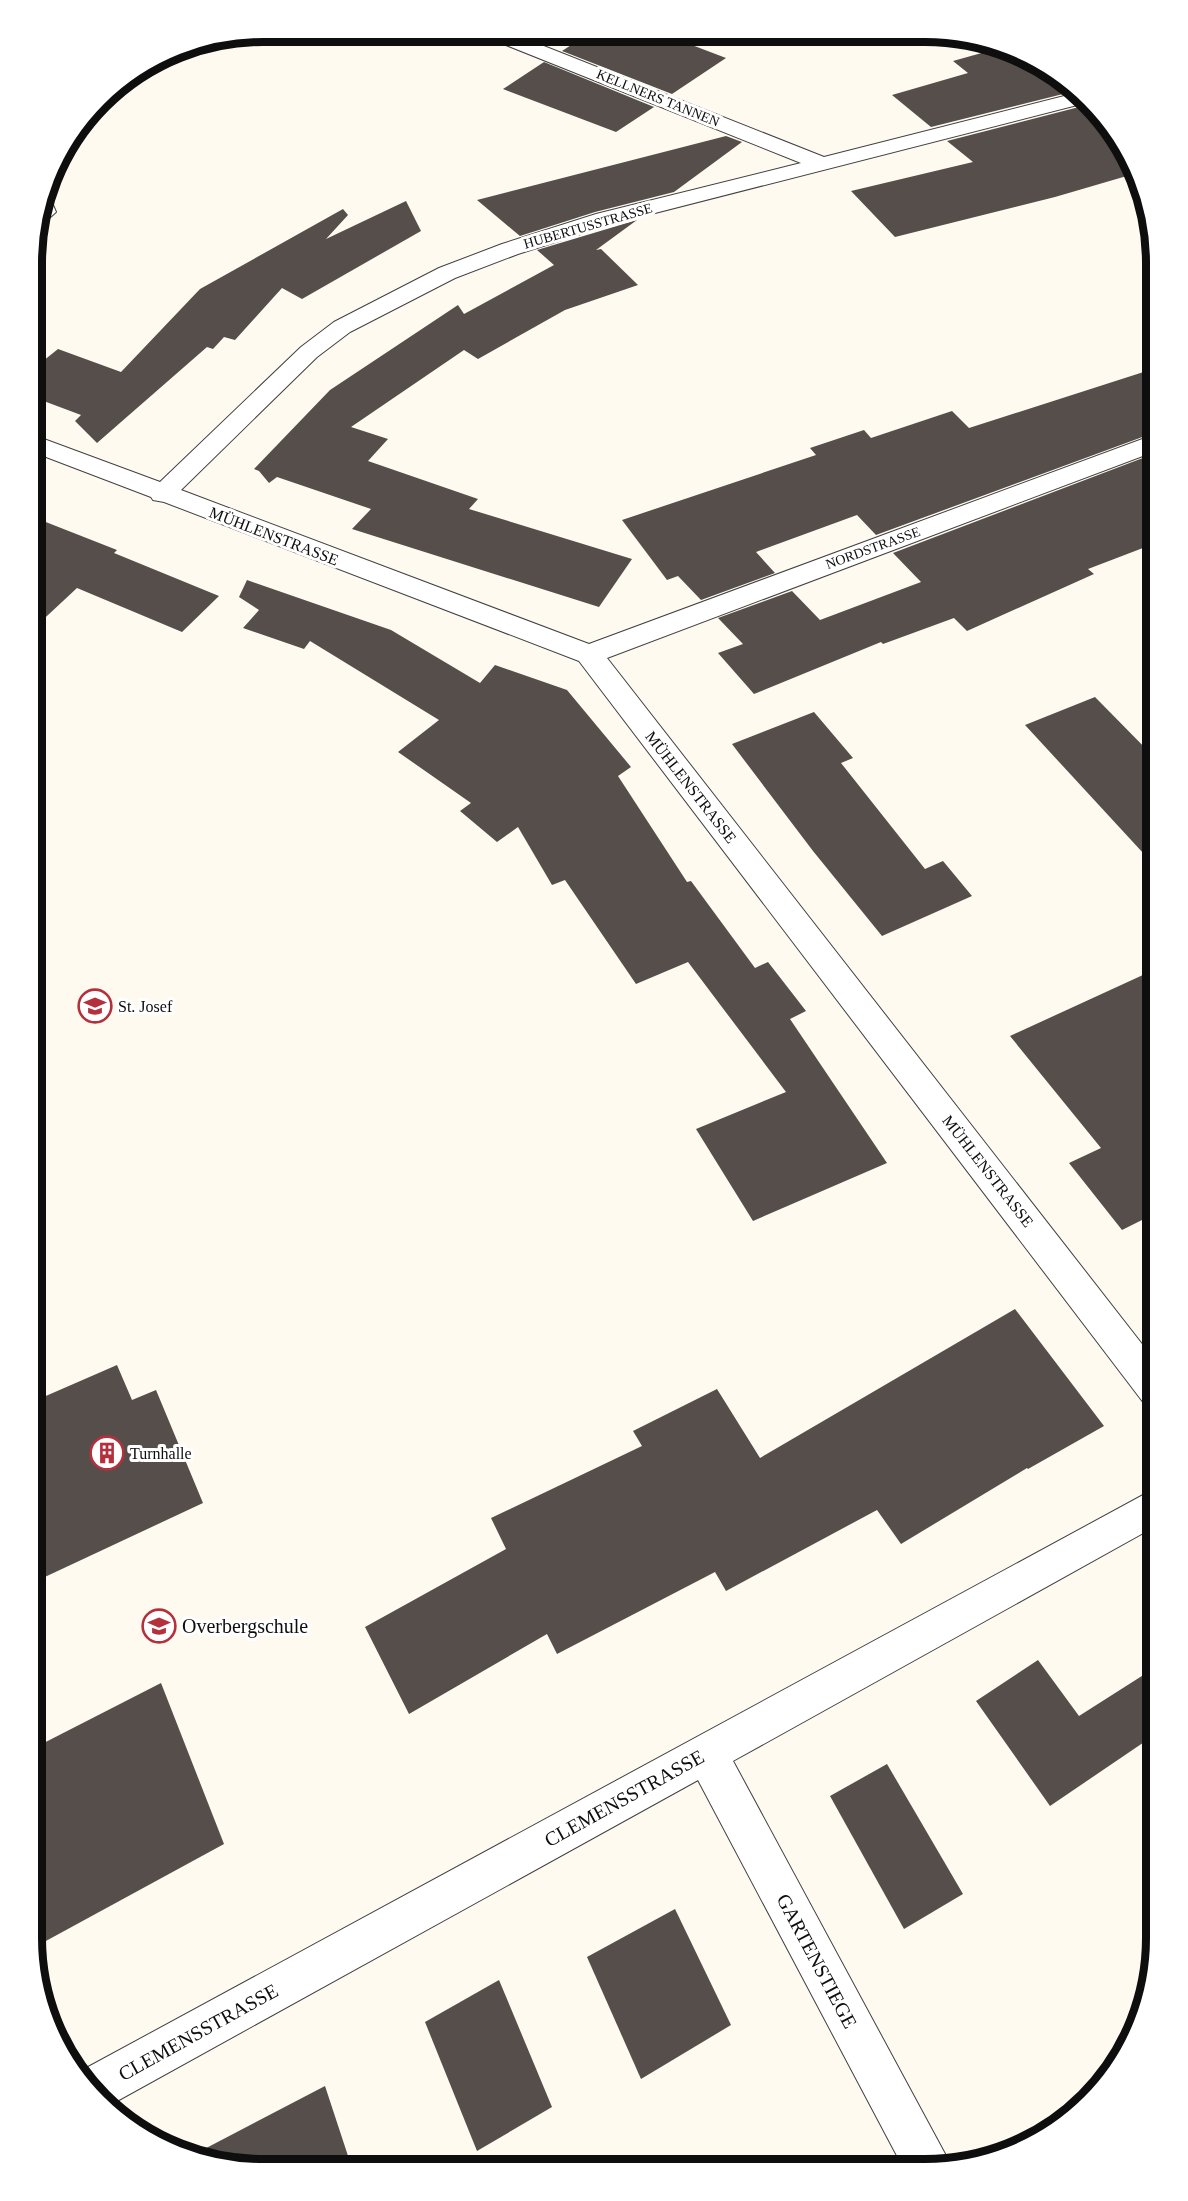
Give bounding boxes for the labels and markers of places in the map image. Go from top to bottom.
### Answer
school or university icon: St. Josef [77,988,113,1024]
place label: St. Josef [118,998,173,1015]
building icon: Turnhalle [89,1435,125,1471]
place label: Turnhalle [130,1445,192,1462]
school or university icon: Overbergschule [141,1608,177,1644]
place label: Overbergschule [182,1615,308,1638]

